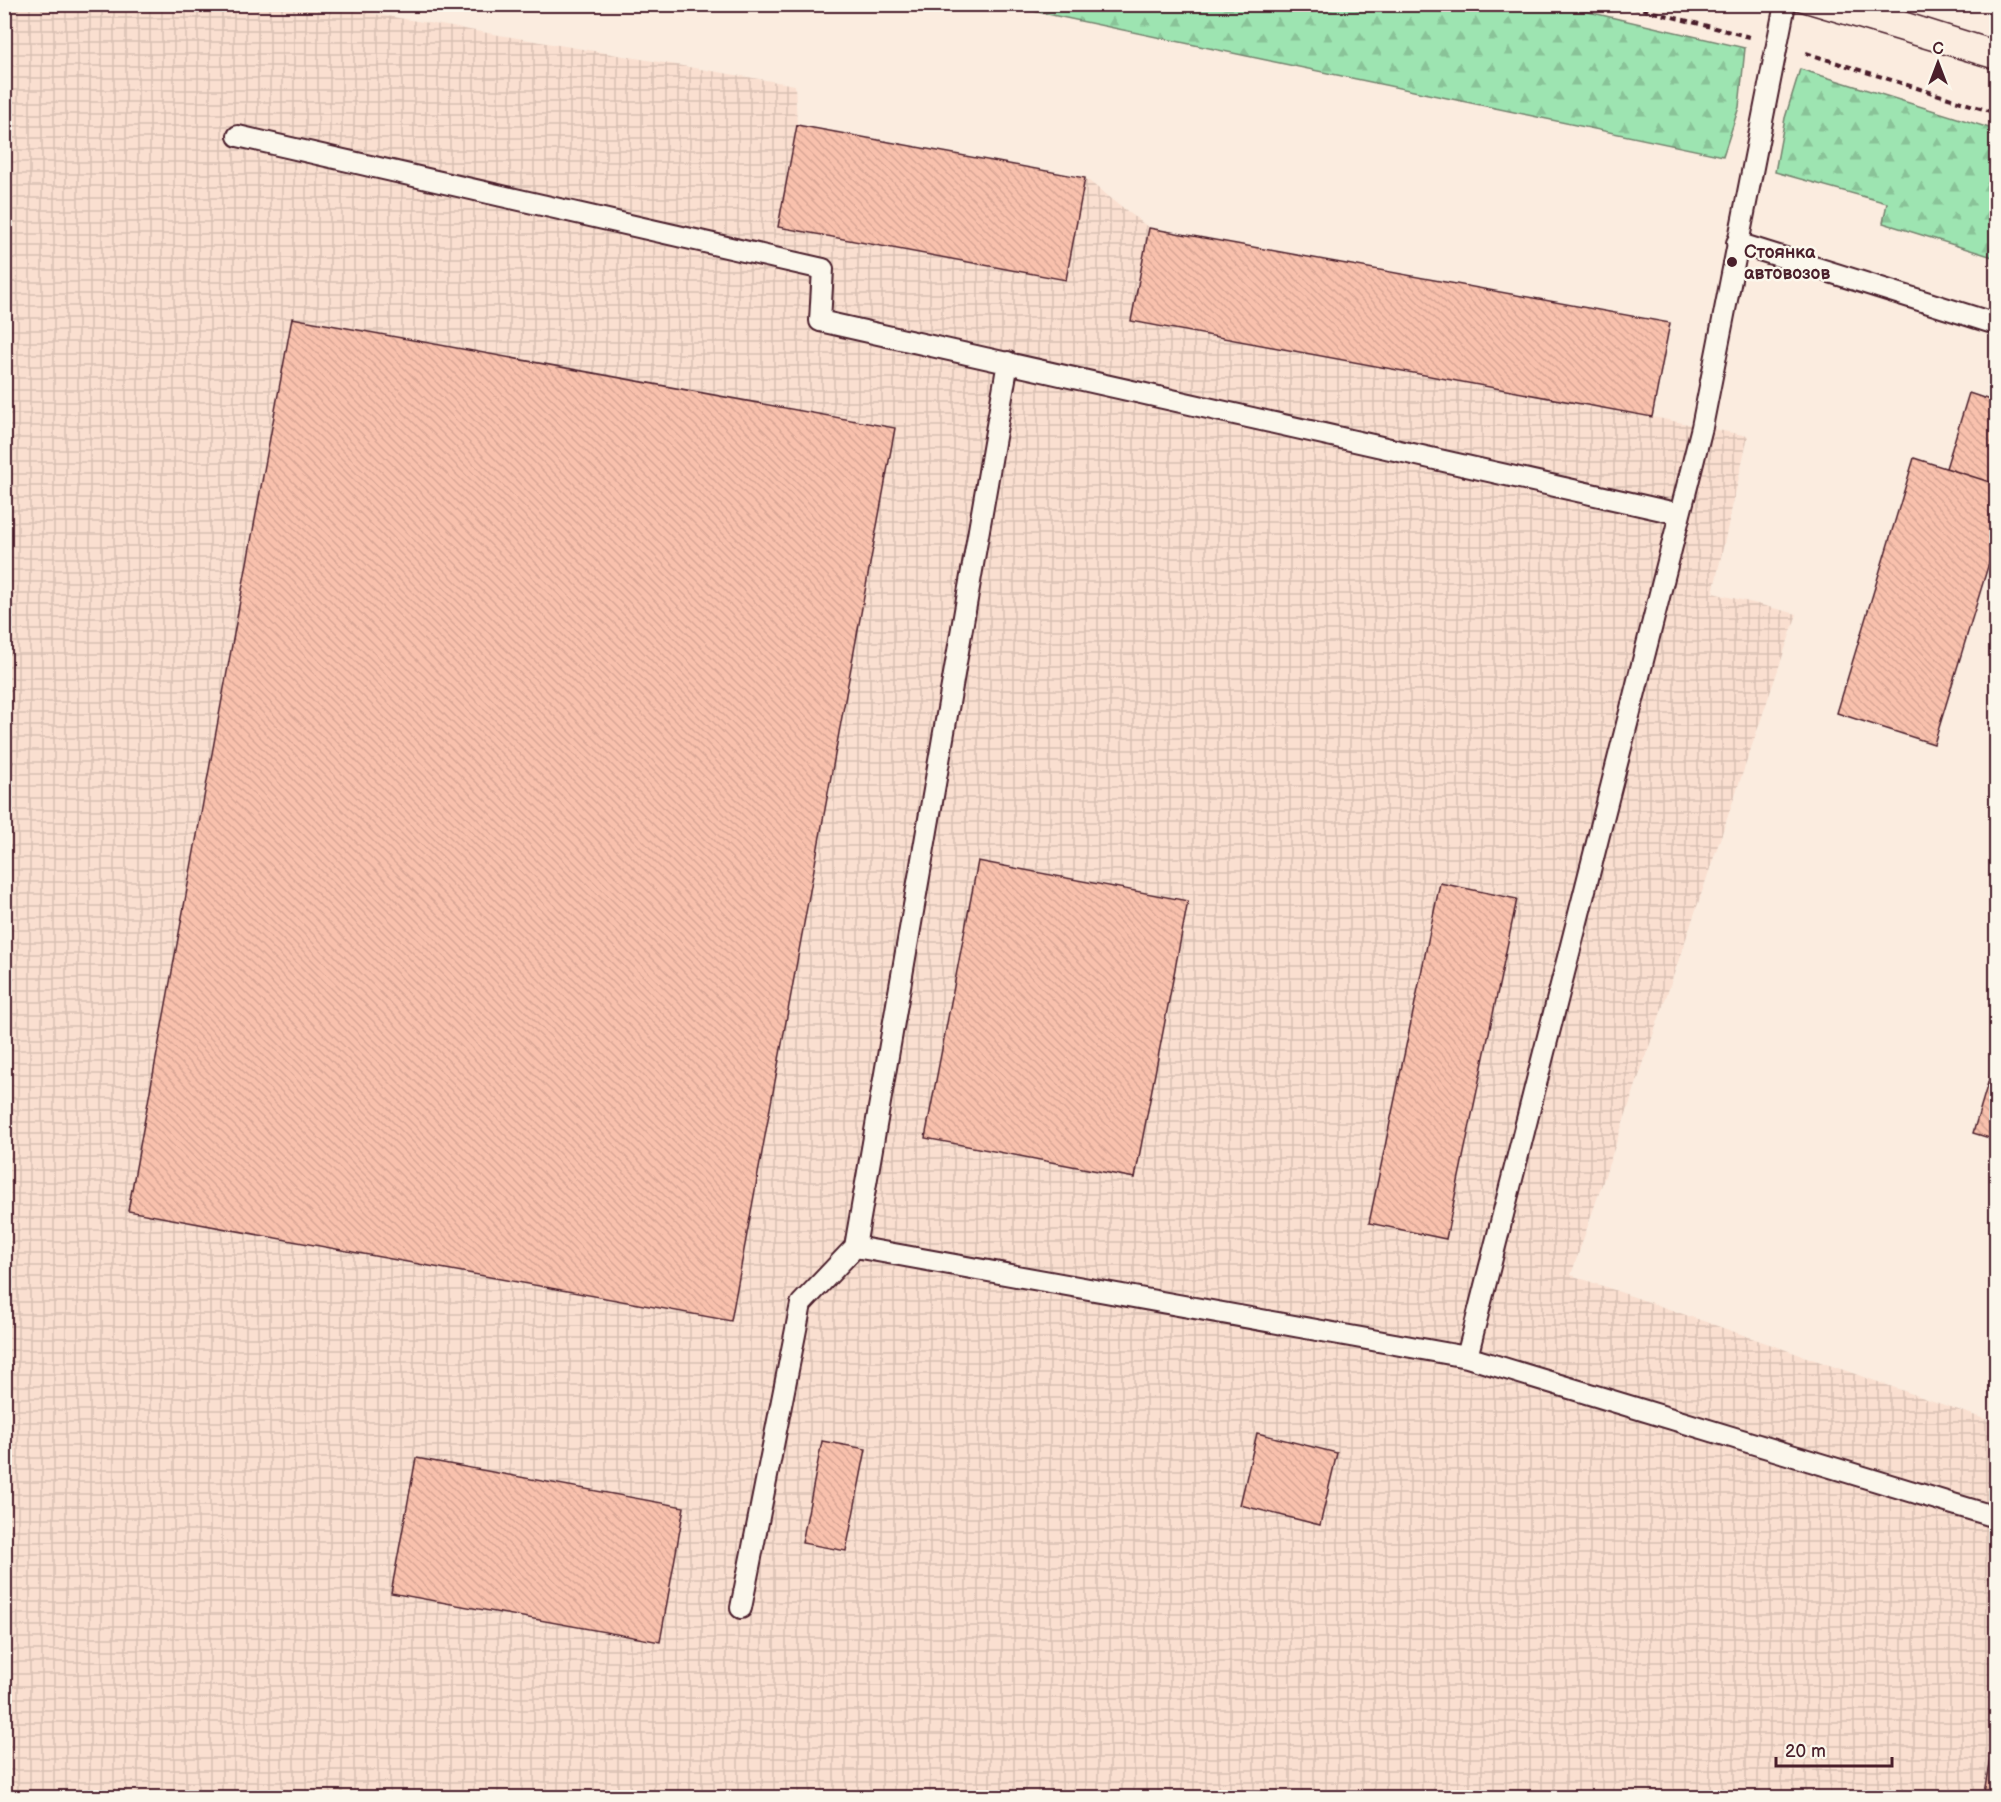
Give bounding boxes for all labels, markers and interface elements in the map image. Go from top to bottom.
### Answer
north arrow [1908,33,1968,93]
text: С [1932,40,1944,59]
place label: Стоянка автовозов [1744,242,1830,284]
marker: Стоянка автовозов [1725,255,1739,269]
scale bar [1776,1730,1892,1768]
text: 20 m [1785,1741,1826,1762]

